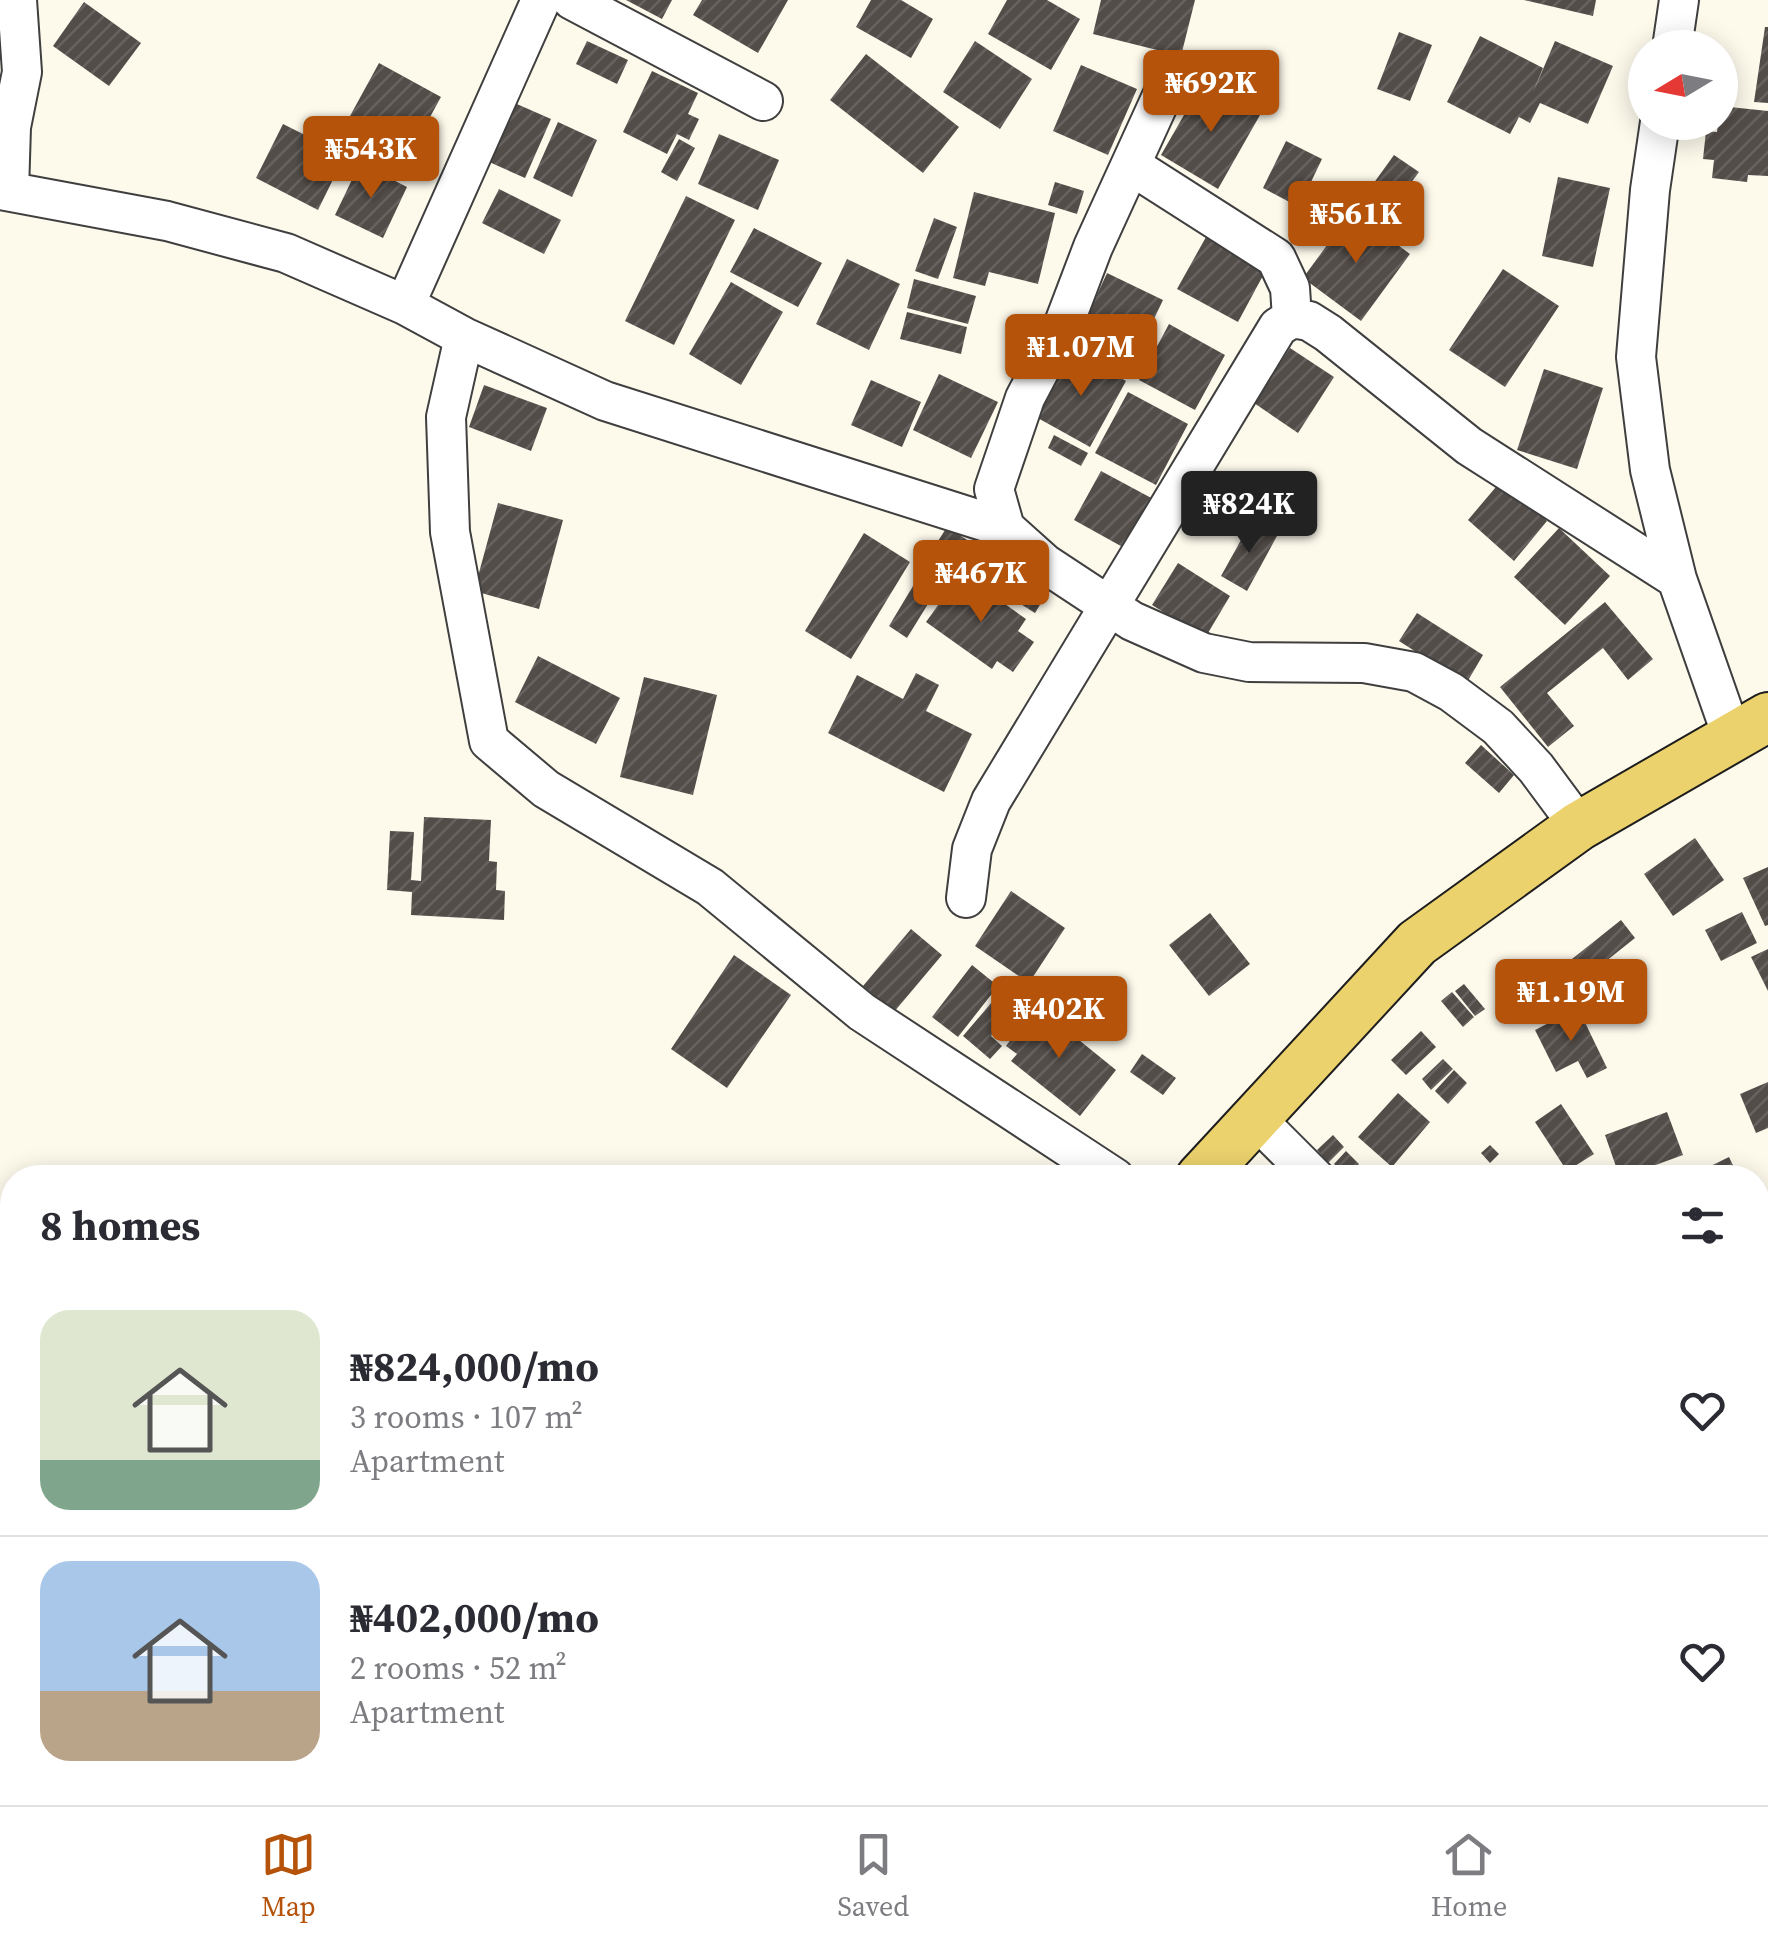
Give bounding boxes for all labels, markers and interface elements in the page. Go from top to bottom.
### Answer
north arrow [1628,30,1738,140]
map controls [1628,30,1738,140]
pin: ₦692K [1141,50,1281,135]
text: ₦692K [1165,60,1257,104]
pin: ₦543K [301,116,441,201]
text: ₦543K [325,126,417,170]
pin: ₦561K [1286,181,1426,266]
text: ₦561K [1310,191,1402,235]
pin: ₦1.07M [1000,314,1162,399]
text: ₦1.07M [1027,324,1135,368]
pin: ₦824K [1179,471,1319,556]
text: ₦824K [1203,481,1295,525]
pin: ₦467K [911,540,1051,625]
text: ₦467K [935,550,1027,594]
pin: ₦1.19M [1490,959,1652,1044]
text: ₦1.19M [1517,969,1625,1013]
pin: ₦402K [989,976,1129,1061]
text: ₦402K [1013,986,1105,1030]
text: 8 homes [40,1196,200,1254]
icon: filters [1675,1198,1730,1253]
text: ₦824,000/mo [350,1337,599,1395]
icon: home [120,1350,240,1470]
icon: heart [1675,1383,1730,1438]
text: 3 rooms · 107 m² [350,1395,583,1439]
text: Apartment [350,1439,504,1483]
text: ₦402,000/mo [350,1588,599,1646]
icon: home [120,1601,240,1721]
icon: heart [1675,1634,1730,1689]
text: 2 rooms · 52 m² [350,1646,567,1690]
text: Apartment [350,1690,504,1734]
tab: Map [261,1827,316,1925]
tab: Saved [837,1827,909,1925]
tab: Home [1431,1827,1507,1925]

